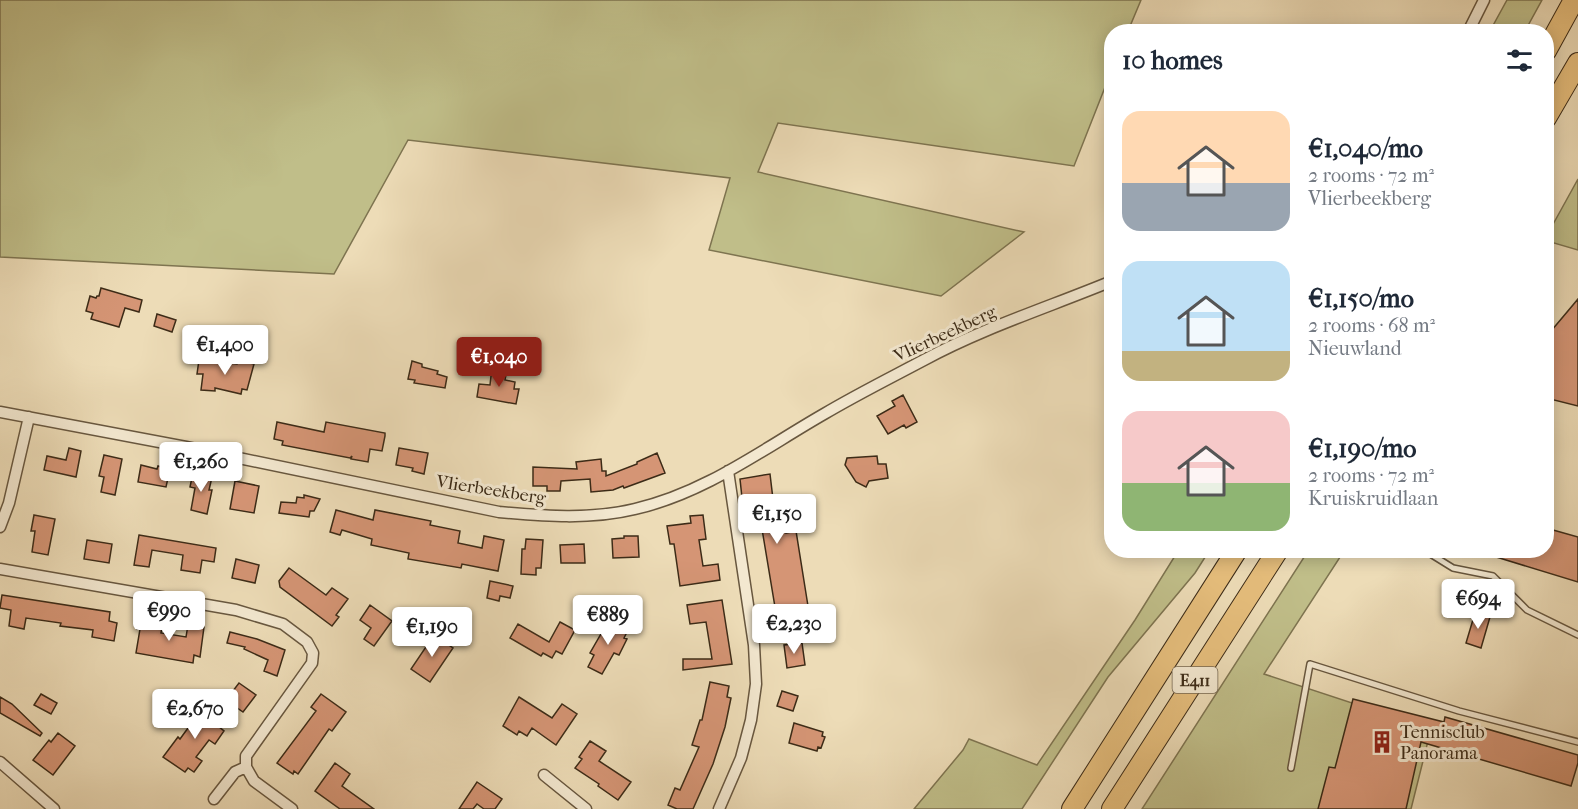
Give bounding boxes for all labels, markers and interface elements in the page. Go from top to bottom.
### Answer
icon: filters [1503,44,1536,77]
text: 10 homes [1122,45,1223,76]
text: €1,040/mo [1308,133,1423,164]
icon: home [1170,135,1242,207]
text: 2 rooms · 72 m² [1308,164,1434,187]
text: Vlierbeekberg [1308,187,1431,210]
text: €1,150/mo [1308,283,1414,314]
icon: home [1170,285,1242,357]
street label: Vlierbeekberg [890,301,1000,367]
text: 2 rooms · 68 m² [1308,314,1435,337]
pin: €1,400 [176,325,274,376]
text: €1,400 [196,333,254,356]
pin: €1,040 [450,337,548,388]
text: Nieuwland [1308,337,1402,360]
text: €1,040 [471,345,527,368]
text: €1,190/mo [1308,433,1416,464]
icon: home [1170,435,1242,507]
pin: €1,260 [152,442,250,493]
text: €1,260 [173,450,229,473]
text: 2 rooms · 72 m² [1308,464,1434,487]
street label: Vlierbeekberg [434,471,548,509]
text: Kruiskruidlaan [1308,487,1438,510]
pin: €1,150 [728,494,826,545]
text: €1,150 [752,502,802,525]
pin: €694 [1442,579,1514,630]
text: €694 [1456,587,1500,610]
pin: €990 [133,591,205,642]
pin: €889 [572,595,644,646]
text: €990 [147,599,191,622]
text: €889 [587,603,629,626]
pin: €2,230 [745,604,843,655]
pin: €1,190 [383,607,481,658]
text: €2,230 [766,612,822,635]
text: €1,190 [406,615,458,638]
road number: E411 [1172,667,1218,693]
pin: €2,670 [146,689,244,740]
text: €2,670 [166,697,224,720]
place label: Tennisclub Panorama [1400,722,1485,764]
building icon: Tennisclub Panorama [1369,729,1395,755]

